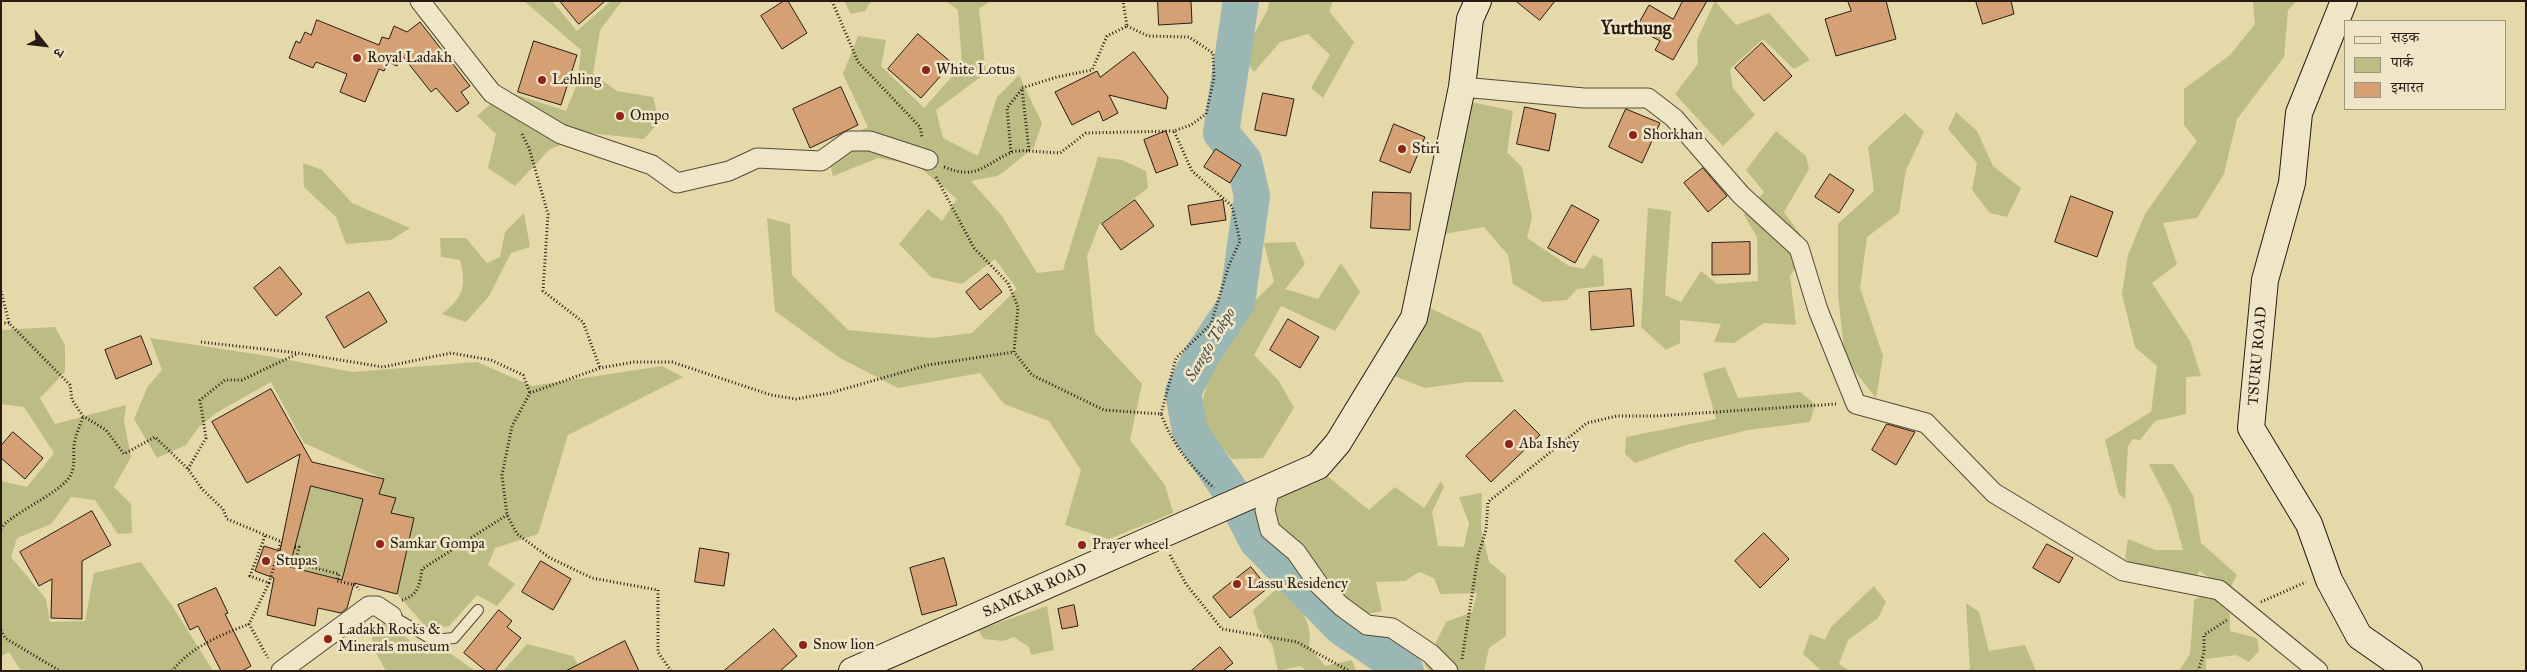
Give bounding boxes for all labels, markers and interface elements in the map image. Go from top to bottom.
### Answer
district label: Yurthung [1601,19,1671,41]
north arrow [20,20,70,70]
legend [2344,20,2507,110]
text: सड़क [2391,28,2419,46]
text: उ [49,45,68,60]
place label: Royal Ladakh [367,49,452,67]
marker: Royal Ladakh [351,52,363,64]
text: पार्क [2391,53,2413,71]
place label: White Lotus [936,61,1015,79]
marker: White Lotus [920,64,932,76]
place label: Lehling [552,71,601,89]
marker: Lehling [536,74,548,86]
text: इमारत [2391,78,2424,96]
place label: Ompo [630,107,669,125]
marker: Ompo [614,110,626,122]
place label: Shorkhan [1643,126,1703,144]
marker: Shorkhan [1627,129,1639,141]
place label: Stiri [1412,140,1440,158]
marker: Stiri [1396,143,1408,155]
water label: Sangto Tokpo [1182,305,1240,385]
street label: TSURU ROAD [2245,306,2271,406]
place label: Aba Ishey [1519,435,1579,453]
marker: Aba Ishey [1503,438,1515,450]
place label: Samkar Gompa [390,535,485,553]
place label: Prayer wheel [1092,536,1169,554]
marker: Samkar Gompa [374,538,386,550]
marker: Prayer wheel [1076,539,1088,551]
place label: Stupas [276,552,317,570]
marker: Stupas [260,555,272,567]
street label: SAMKAR ROAD [980,560,1090,622]
place label: Lassu Residency [1247,575,1348,593]
marker: Lassu Residency [1231,578,1243,590]
place label: Ladakh Rocks & Minerals museum [338,621,449,656]
marker: Ladakh Rocks & Minerals museum [322,633,334,645]
place label: Snow lion [813,636,874,654]
marker: Snow lion [797,639,809,651]

